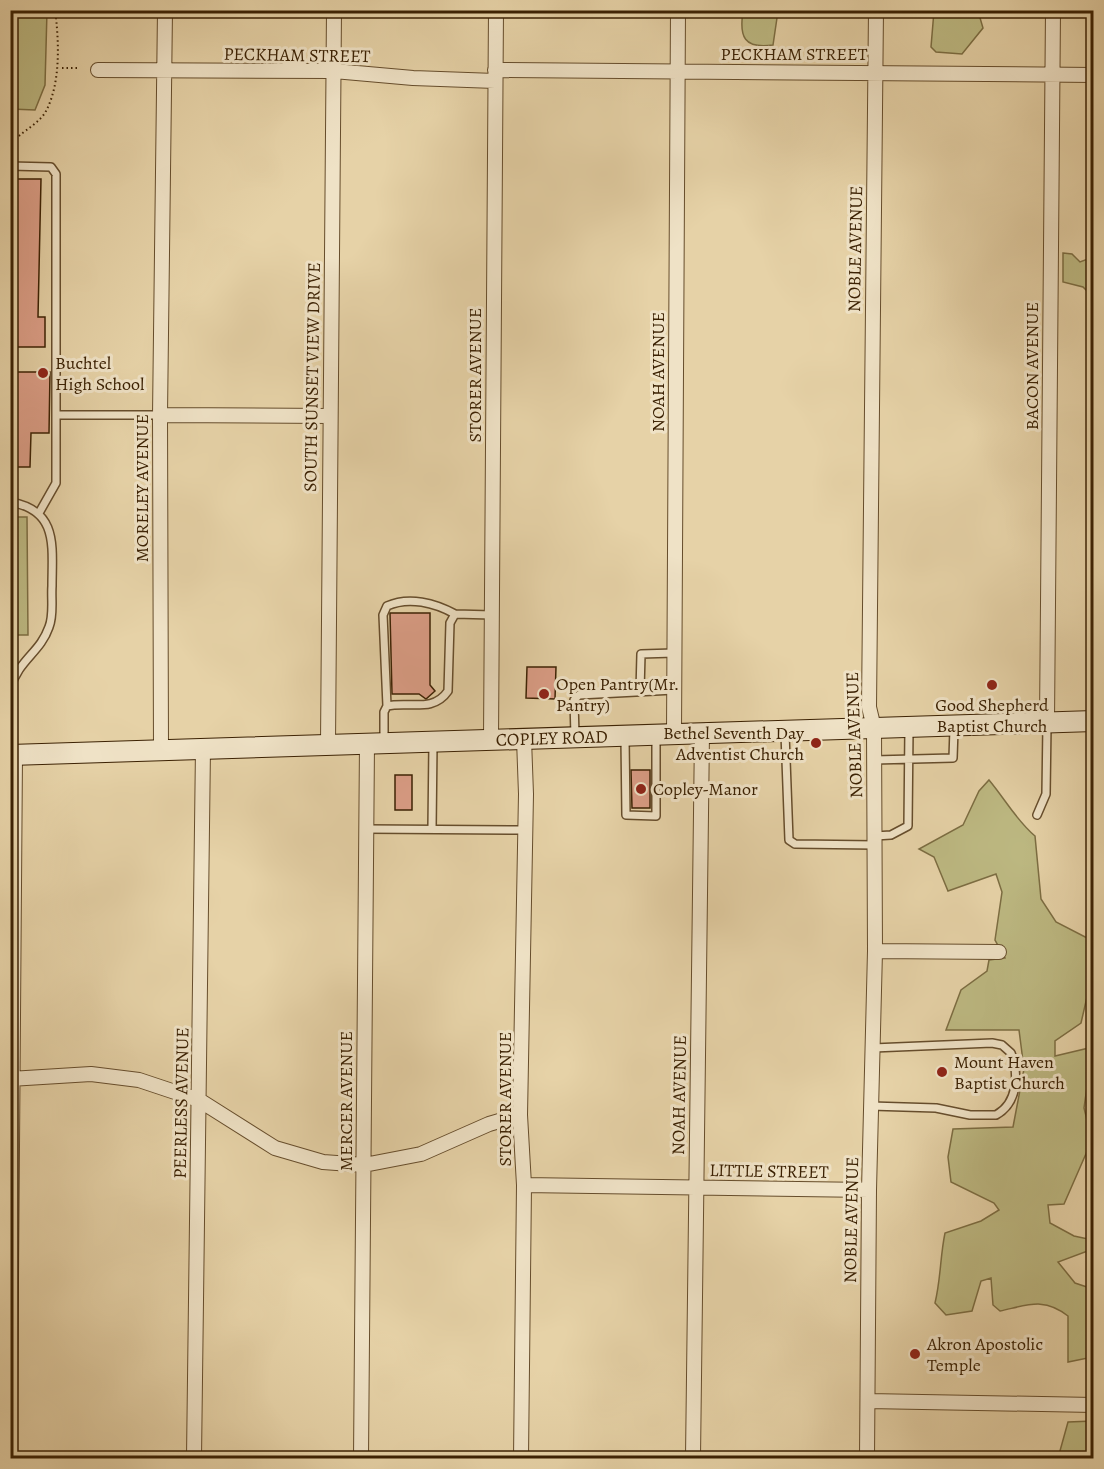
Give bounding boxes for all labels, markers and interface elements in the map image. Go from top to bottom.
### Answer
street label: PECKHAM STREET [223,42,371,68]
street label: PECKHAM STREET [721,42,868,66]
street label: NOBLE AVENUE [842,186,868,312]
street label: SOUTH SUNSET VIEW DRIVE [298,262,326,492]
street label: BACON AVENUE [1020,302,1044,430]
street label: STORER AVENUE [463,307,487,443]
street label: NOAH AVENUE [646,312,670,432]
place label: Buchtel High School [55,351,145,396]
marker: Buchtel High School [36,366,50,380]
street label: MORELEY AVENUE [130,414,154,562]
street label: NOBLE AVENUE [840,671,868,799]
place label: Open Pantry(Mr. Pantry) [556,672,679,717]
marker: Good Shepherd Baptist Church [985,678,999,692]
marker: Open Pantry(Mr. Pantry) [537,687,551,701]
place label: Good Shepherd Baptist Church [935,693,1049,738]
place label: Bethel Seventh Day Adventist Church [663,721,805,766]
street label: COPLEY ROAD [495,724,608,752]
marker: Bethel Seventh Day Adventist Church [809,736,823,750]
place label: Copley-Manor [653,777,758,801]
marker: Copley-Manor [634,782,648,796]
street label: PEERLESS AVENUE [168,1027,194,1179]
street label: MERCER AVENUE [334,1031,358,1171]
street label: STORER AVENUE [493,1031,517,1167]
street label: NOAH AVENUE [666,1035,692,1155]
place label: Mount Haven Baptist Church [954,1050,1065,1095]
marker: Mount Haven Baptist Church [935,1065,949,1079]
street label: NOBLE AVENUE [838,1157,864,1283]
street label: LITTLE STREET [709,1158,829,1184]
place label: Akron Apostolic Temple [926,1332,1043,1377]
marker: Akron Apostolic Temple [908,1347,922,1361]

